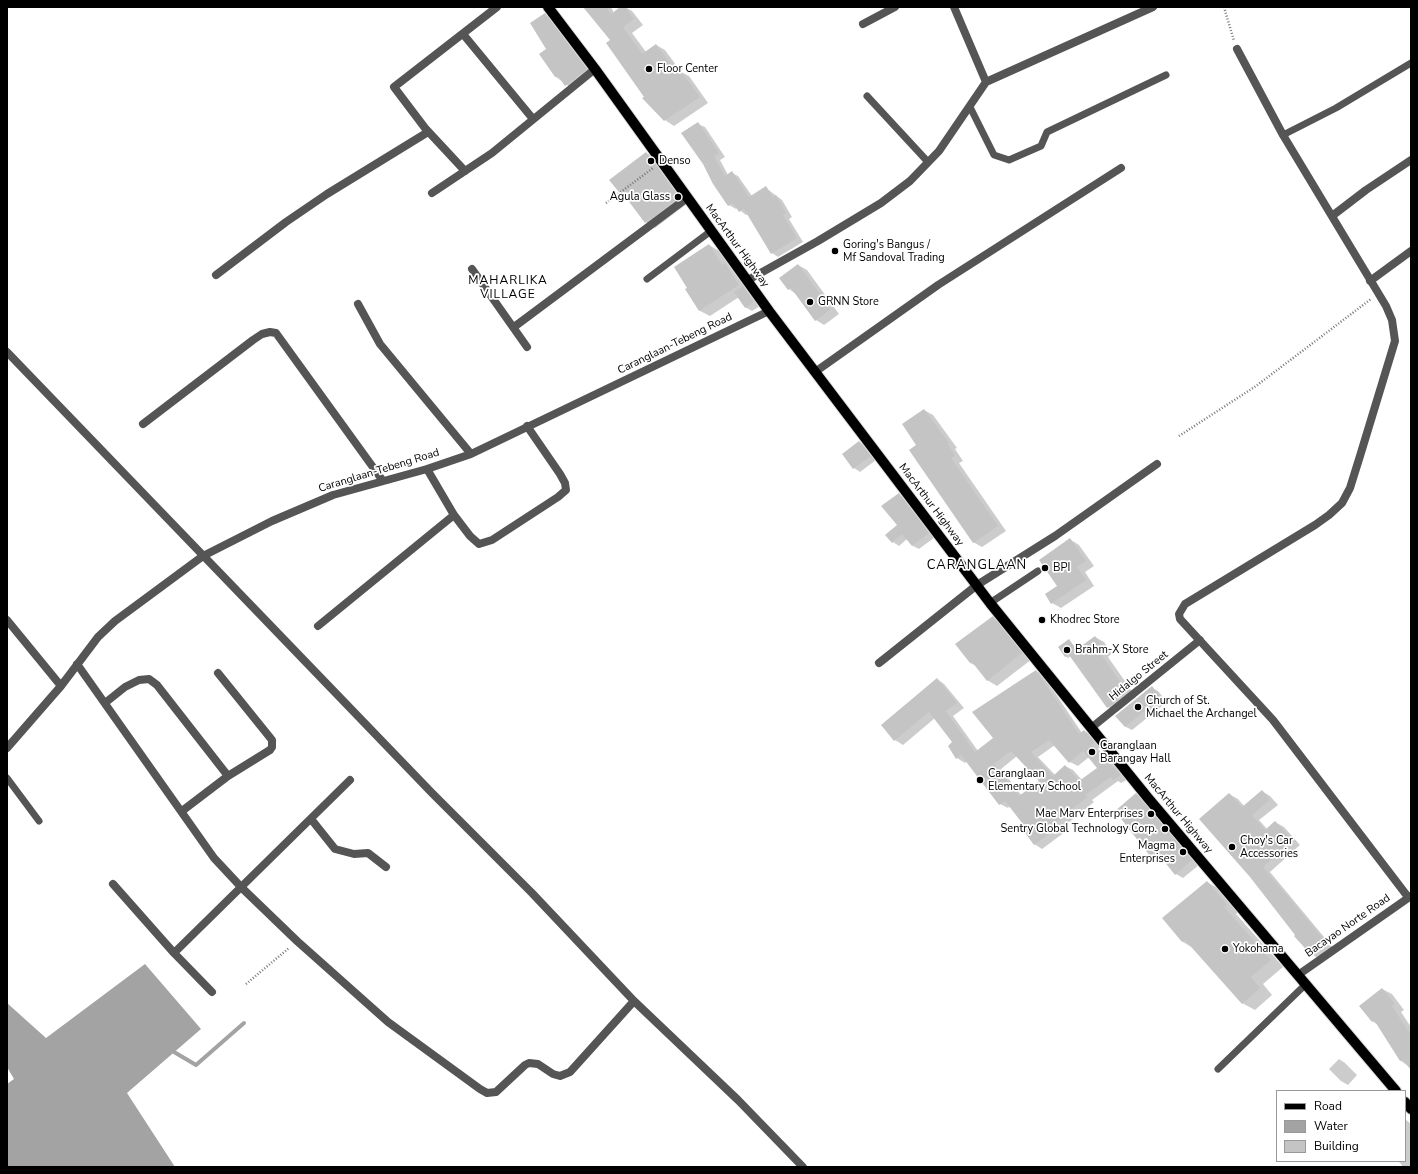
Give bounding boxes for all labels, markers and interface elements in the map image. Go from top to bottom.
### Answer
place label: Floor Center [657,62,718,76]
marker: Floor Center [644,64,654,74]
place label: Denso [659,154,691,168]
marker: Denso [646,156,656,166]
place label: Agula Glass [610,190,670,204]
marker: Agula Glass [673,192,683,202]
street label: MacArthur Highway [702,202,772,290]
place label: Goring's Bangus / Mf Sandoval Trading [843,238,945,264]
marker: Goring's Bangus / Mf Sandoval Trading [830,246,840,256]
district label: MAHARLIKA VILLAGE [468,274,548,302]
place label: GRNN Store [818,295,879,309]
marker: GRNN Store [805,297,815,307]
street label: Caranglaan-Tebeng Road [616,310,734,378]
street label: Caranglaan-Tebeng Road [317,446,441,496]
street label: MacArthur Highway [896,461,966,549]
district label: CARANGLAAN [927,558,1027,574]
place label: BPI [1053,561,1070,575]
marker: BPI [1040,563,1050,573]
place label: Khodrec Store [1050,613,1120,627]
marker: Khodrec Store [1037,615,1047,625]
place label: Brahm-X Store [1075,643,1149,657]
marker: Brahm-X Store [1062,645,1072,655]
street label: Hidalgo Street [1107,648,1171,704]
place label: Church of St. Michael the Archangel [1146,694,1257,720]
marker: Church of St. Michael the Archangel [1133,702,1143,712]
place label: Caranglaan Barangay Hall [1100,739,1171,765]
marker: Caranglaan Barangay Hall [1087,747,1097,757]
place label: Caranglaan Elementary School [988,767,1081,793]
street label: MacArthur Highway [1141,772,1215,856]
marker: Caranglaan Elementary School [975,775,985,785]
place label: Mae Marv Enterprises [1036,807,1143,821]
marker: Mae Marv Enterprises [1146,809,1156,819]
place label: Sentry Global Technology Corp. [1001,822,1157,836]
marker: Sentry Global Technology Corp. [1160,824,1170,834]
place label: Choy's Car Accessories [1240,834,1298,860]
place label: Magma Enterprises [1119,839,1175,865]
marker: Choy's Car Accessories [1227,842,1237,852]
marker: Magma Enterprises [1178,847,1188,857]
street label: Bacayao Norte Road [1303,892,1393,960]
place label: Yokohama [1233,942,1284,956]
marker: Yokohama [1220,944,1230,954]
legend [1276,1090,1406,1162]
text: Road [1314,1098,1342,1114]
text: Water [1314,1118,1348,1134]
text: Building [1314,1138,1359,1154]

